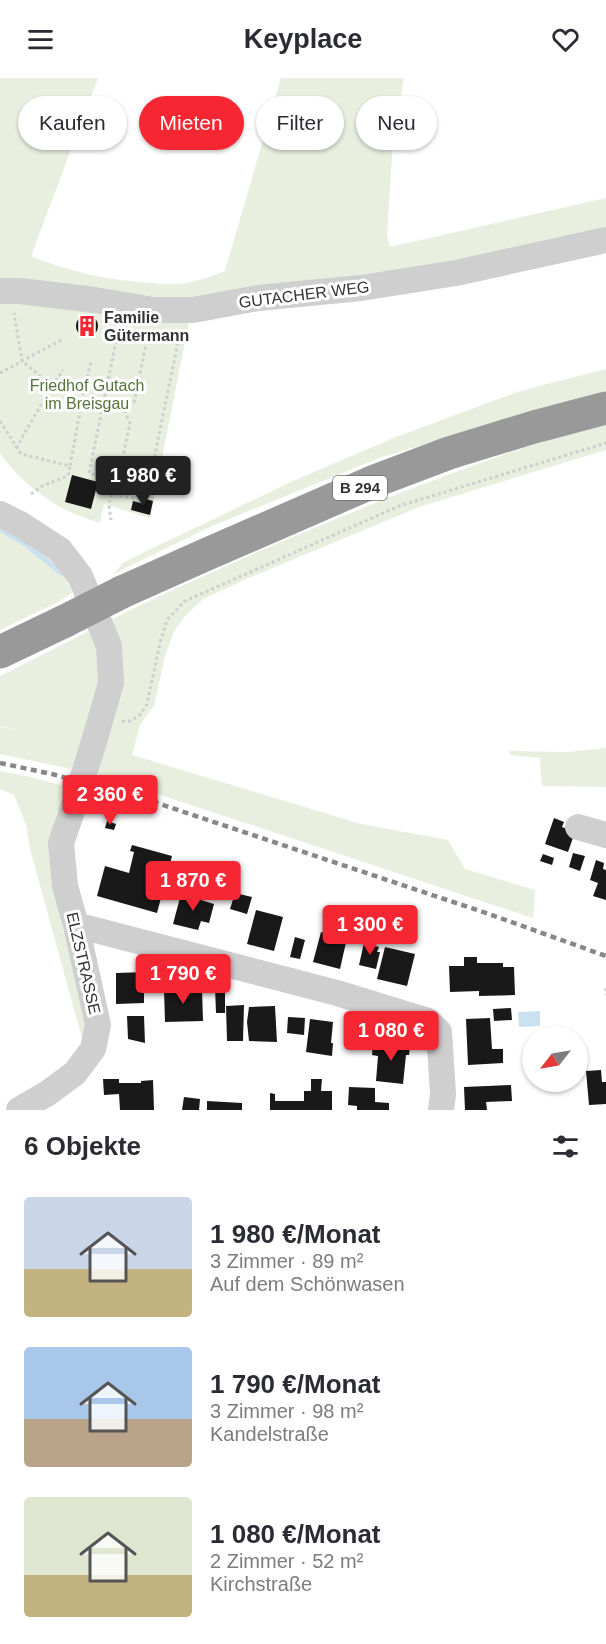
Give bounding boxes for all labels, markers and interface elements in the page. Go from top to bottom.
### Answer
icon: menu [24,23,57,56]
icon: heart [549,23,582,56]
text: Keyplace [244,24,362,54]
chip: Kaufen [18,96,127,150]
chip: Mieten [139,96,244,150]
chip: Filter [256,96,344,150]
chip: Neu [356,96,437,150]
street label: GUTACHER WEG [238,278,370,311]
place label: Familie Gütermann [104,309,189,344]
building icon: Familie Gütermann [75,314,99,338]
park label: Friedhof Gutach im Breisgau [30,377,144,412]
pin: 1 980 € [88,456,198,507]
text: 1 980 € [110,464,176,486]
road number: B 294 [333,476,387,500]
pin: 2 360 € [55,775,165,826]
text: 2 360 € [77,783,143,805]
pin: 1 870 € [138,861,248,912]
text: 1 870 € [160,869,226,891]
pin: 1 300 € [315,905,425,956]
street label: ELZSTRASSE [64,911,103,1016]
text: 1 300 € [337,913,403,935]
pin: 1 790 € [128,954,238,1005]
text: 1 790 € [150,962,216,984]
pin: 1 080 € [336,1011,446,1062]
text: 1 080 € [358,1019,424,1041]
north arrow [522,1026,588,1092]
map controls [522,1026,588,1092]
icon: filters [549,1130,582,1163]
text: 6 Objekte [24,1131,141,1161]
text: 1 980 €/Monat [210,1219,381,1249]
icon: home [72,1221,144,1293]
text: 3 Zimmer · 89 m² [210,1250,363,1272]
text: Auf dem Schönwasen [210,1273,405,1295]
text: 1 790 €/Monat [210,1369,381,1399]
icon: home [72,1371,144,1443]
text: 3 Zimmer · 98 m² [210,1400,363,1422]
text: Kandelstraße [210,1423,329,1445]
text: 1 080 €/Monat [210,1519,381,1549]
icon: home [72,1521,144,1593]
text: 2 Zimmer · 52 m² [210,1550,363,1572]
text: Kirchstraße [210,1573,312,1595]

